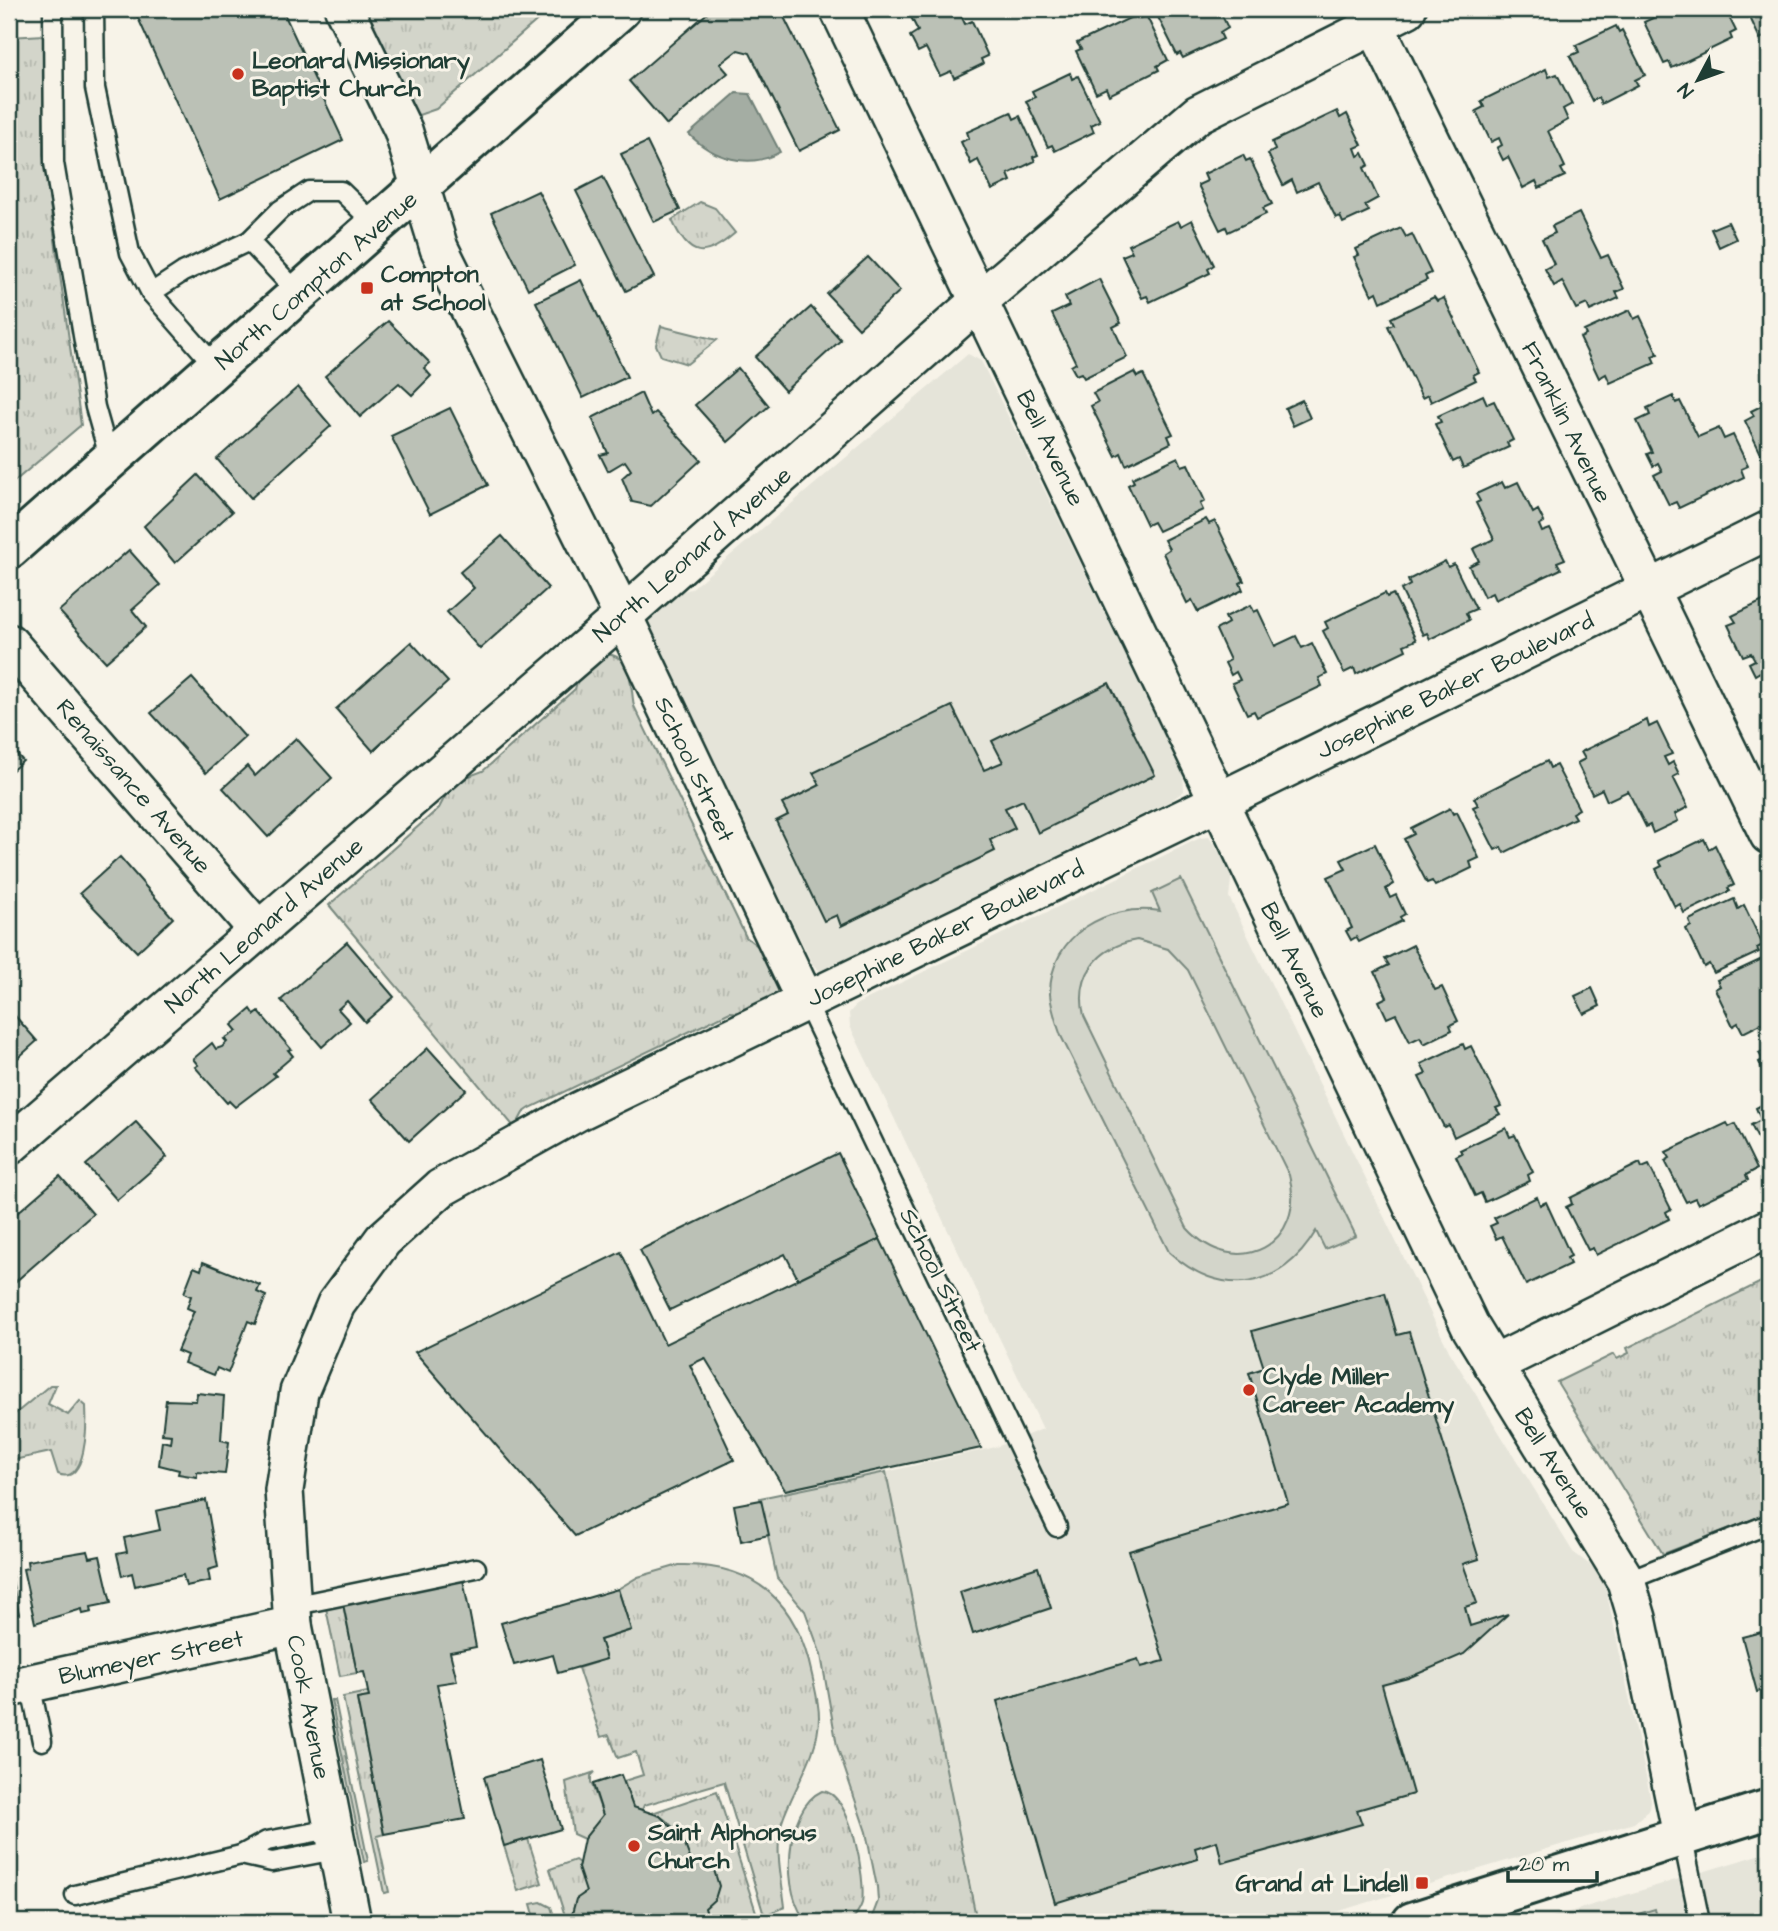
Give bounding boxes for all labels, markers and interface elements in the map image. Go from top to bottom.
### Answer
place label: Leonard Missionary Baptist Church [252,44,471,106]
north arrow [1662,46,1732,116]
marker: Leonard Missionary Baptist Church [230,66,246,82]
text: N [1672,77,1700,104]
street label: North Compton Avenue [208,183,425,378]
place label: Compton at School [380,258,486,320]
marker: Compton at School [359,280,375,296]
street label: Franklin Avenue [1512,336,1620,509]
street label: Bell Avenue [1007,385,1093,512]
street label: North Leonard Avenue [586,459,799,651]
street label: Josephine Baker Boulevard [1311,604,1600,768]
street label: School Street [646,691,743,848]
street label: Renaissance Avenue [48,692,219,882]
street label: North Leonard Avenue [158,830,371,1022]
street label: Josephine Baker Boulevard [801,852,1090,1016]
street label: Bell Avenue [1251,897,1337,1024]
street label: School Street [890,1202,990,1359]
place label: Clyde Miller Career Academy [1263,1360,1455,1424]
marker: Clyde Miller Career Academy [1241,1382,1257,1398]
street label: Bell Avenue [1506,1401,1601,1526]
street label: Blumeyer Street [56,1622,247,1695]
street label: Cook Avenue [277,1632,339,1782]
place label: Saint Alphonsus Church [647,1816,817,1878]
marker: Saint Alphonsus Church [626,1838,642,1854]
scale bar [1508,1840,1598,1884]
text: 20 m [1519,1850,1570,1879]
place label: Grand at Lindell [1235,1867,1408,1901]
marker: Grand at Lindell [1414,1875,1430,1891]

